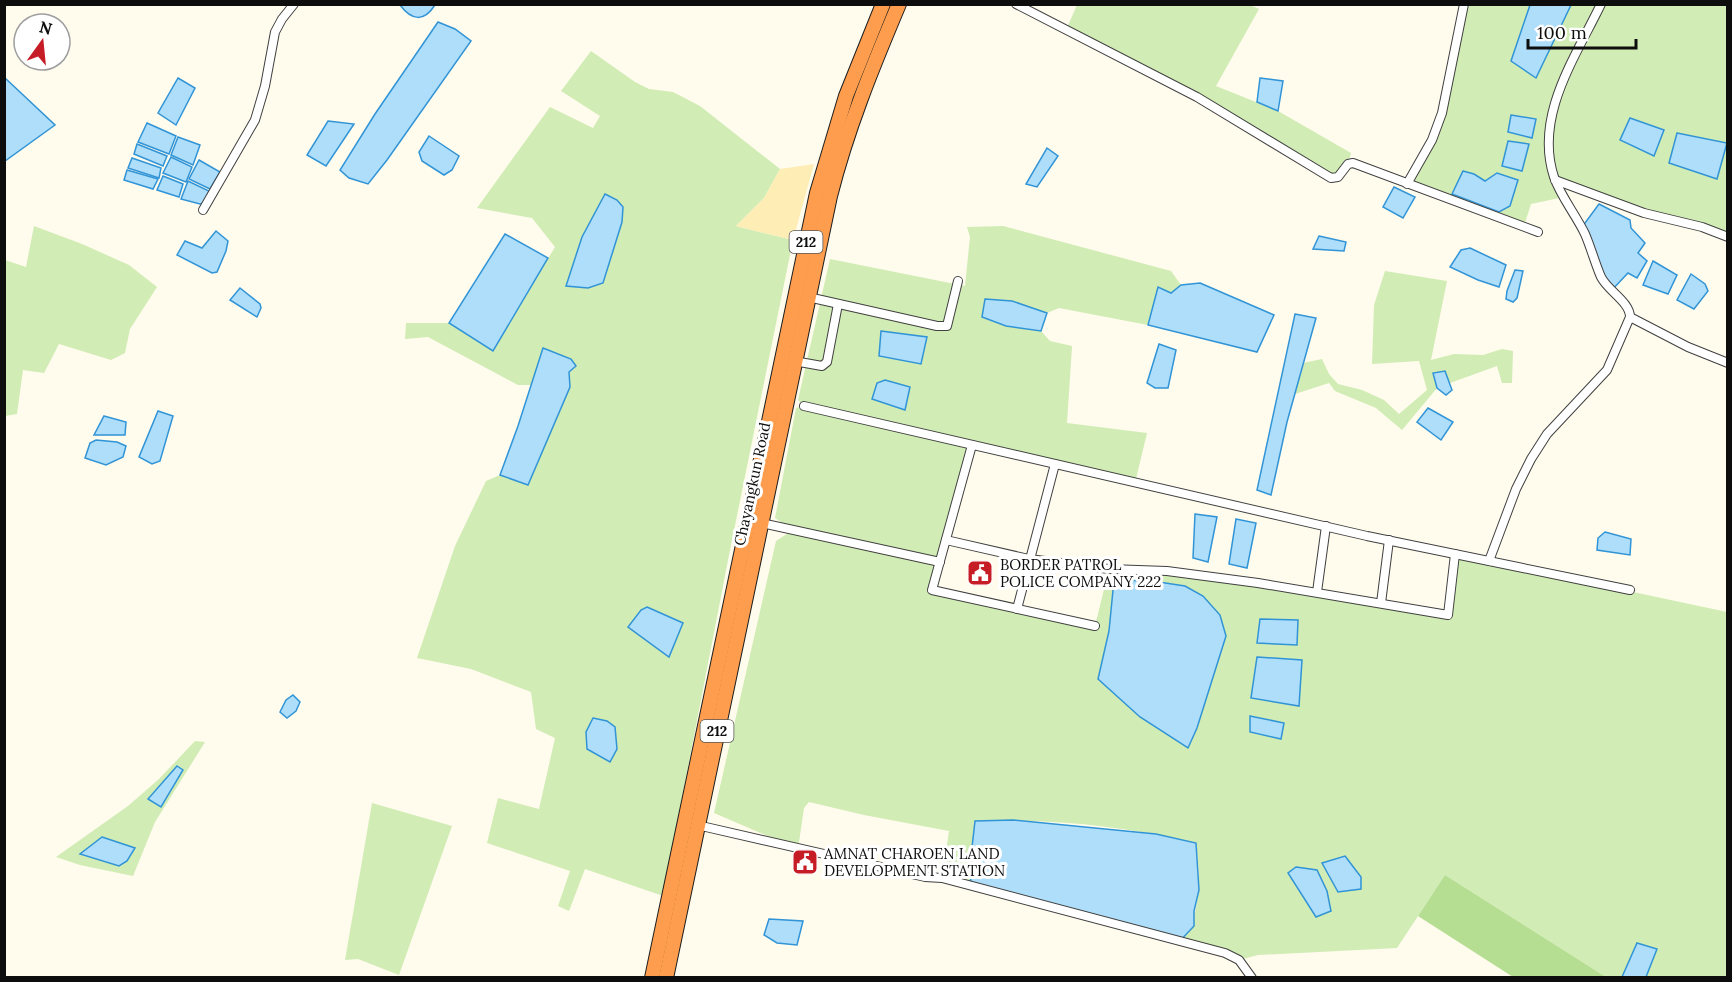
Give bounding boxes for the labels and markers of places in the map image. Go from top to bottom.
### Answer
place label: BORDER PATROL POLICE COMPANY 222 [1000,555,1161,591]
public building icon: BORDER PATROL POLICE COMPANY 222 [965,558,995,588]
place label: AMNAT CHAROEN LAND DEVELOPMENT STATION [823,844,1005,880]
public building icon: AMNAT CHAROEN LAND DEVELOPMENT STATION [790,847,820,877]

